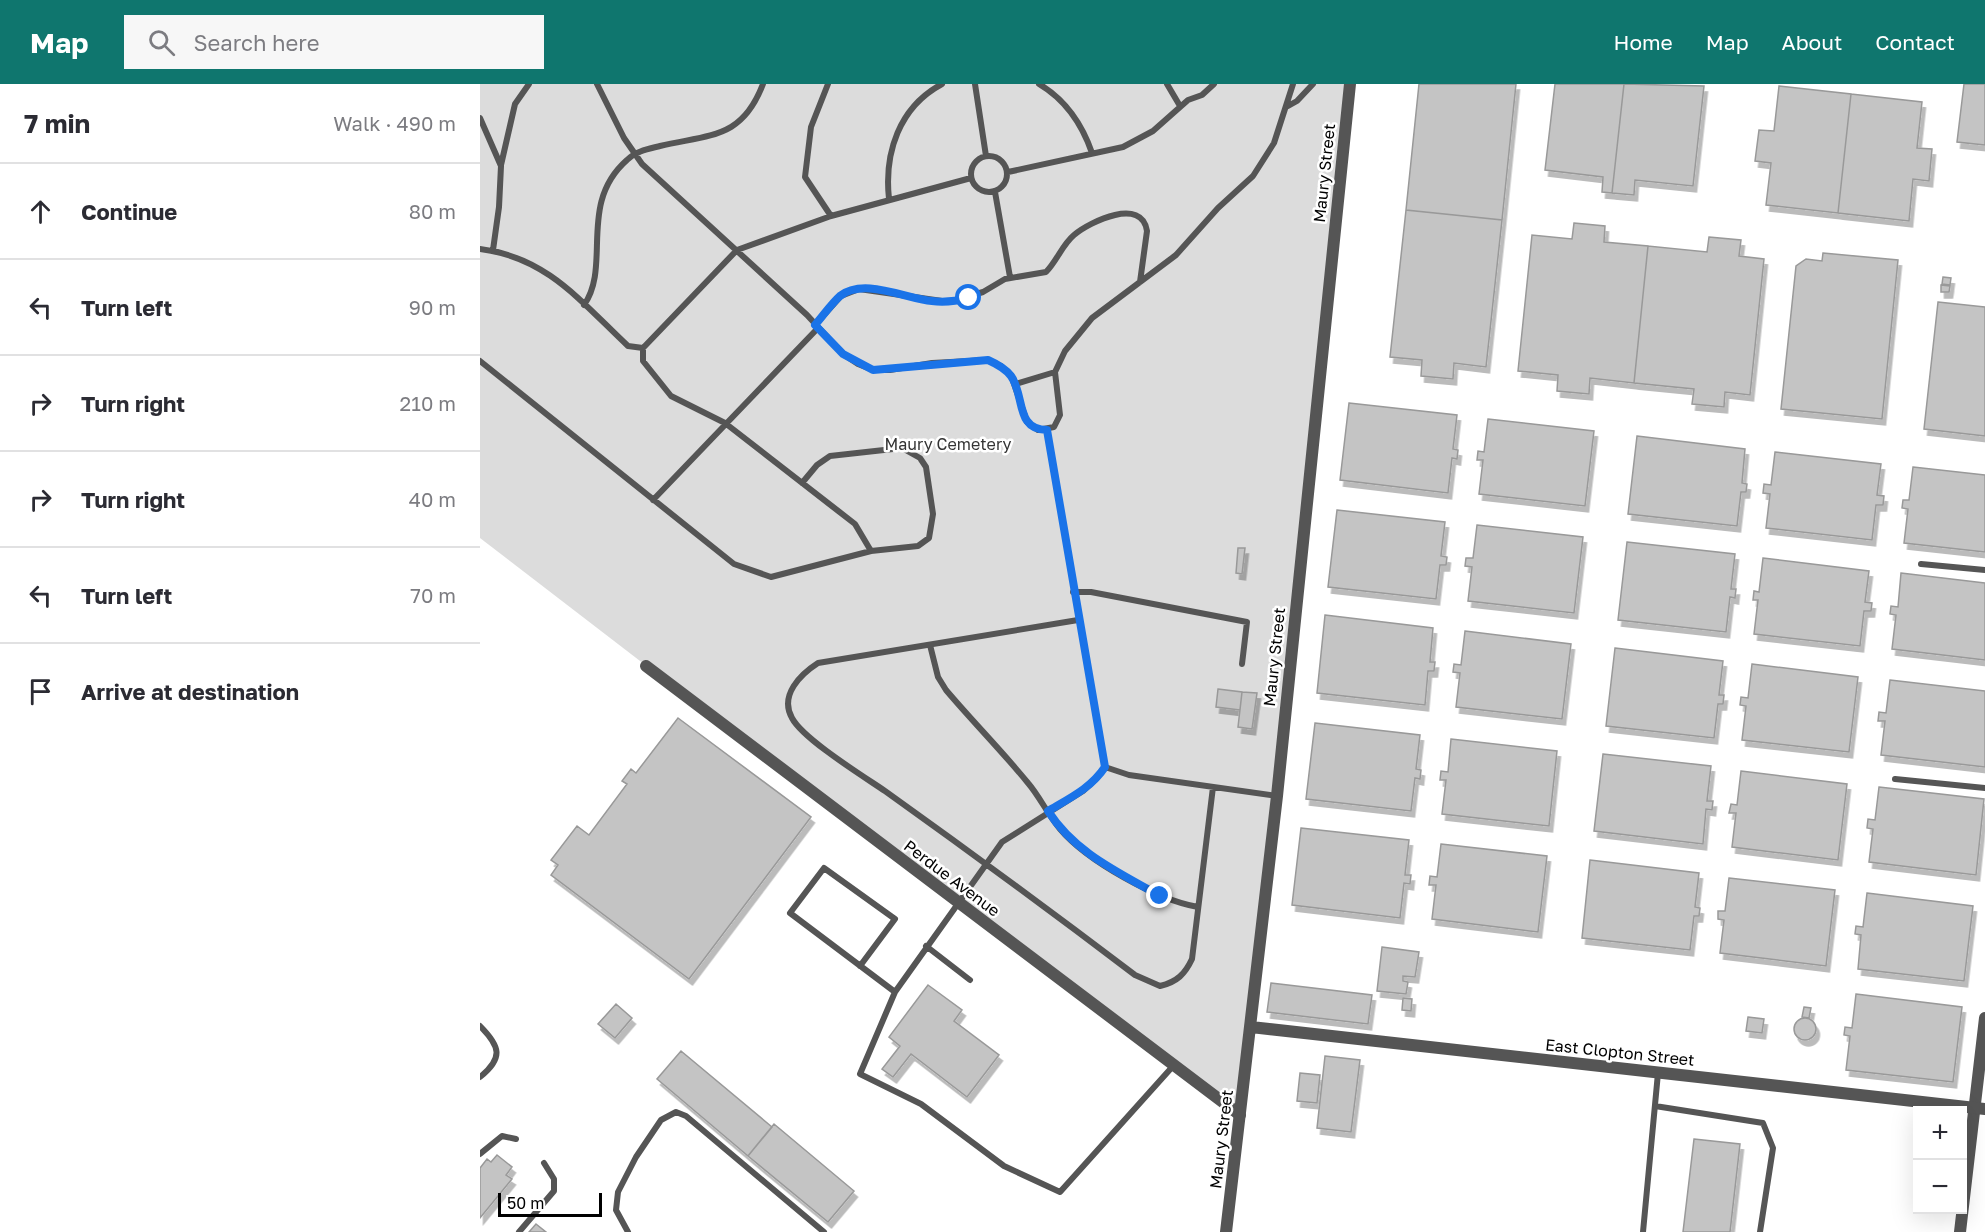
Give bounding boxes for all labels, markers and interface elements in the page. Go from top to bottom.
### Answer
search box [124,15,544,69]
text: Map [30,26,88,59]
icon: search [145,26,178,59]
text: Search here [193,29,319,56]
text: Home [1613,29,1673,55]
text: Map [1706,29,1749,55]
text: About [1782,29,1842,55]
text: Contact [1875,29,1955,55]
text: 7 min [24,108,90,139]
text: Walk · 490 m [333,111,456,135]
street label: Maury Street [1309,122,1339,224]
icon: ahead [24,195,57,228]
text: Continue [81,198,177,225]
text: 80 m [409,199,456,223]
route start [955,284,981,310]
icon: left [24,291,57,324]
text: Turn left [81,294,172,321]
text: 90 m [409,295,456,319]
icon: right [24,387,57,420]
text: Turn right [81,390,185,417]
text: 210 m [400,391,456,415]
park label: Maury Cemetery [884,434,1012,454]
icon: right [24,483,57,516]
text: Turn right [81,486,185,513]
text: 40 m [409,487,456,511]
icon: left [24,579,57,612]
text: Turn left [81,582,172,609]
text: 70 m [410,583,456,607]
street label: Maury Street [1259,606,1289,708]
icon: arrive [24,675,57,708]
text: Arrive at destination [81,678,299,705]
street label: Perdue Avenue [900,835,1004,921]
route end [1146,882,1172,908]
street label: East Clopton Street [1544,1034,1696,1070]
street label: Maury Street [1205,1088,1237,1190]
map controls [1913,1106,1967,1214]
button: + [1913,1106,1967,1160]
button: − [1913,1160,1967,1214]
scale bar [498,1190,602,1218]
text: 50 m [507,1193,544,1213]

